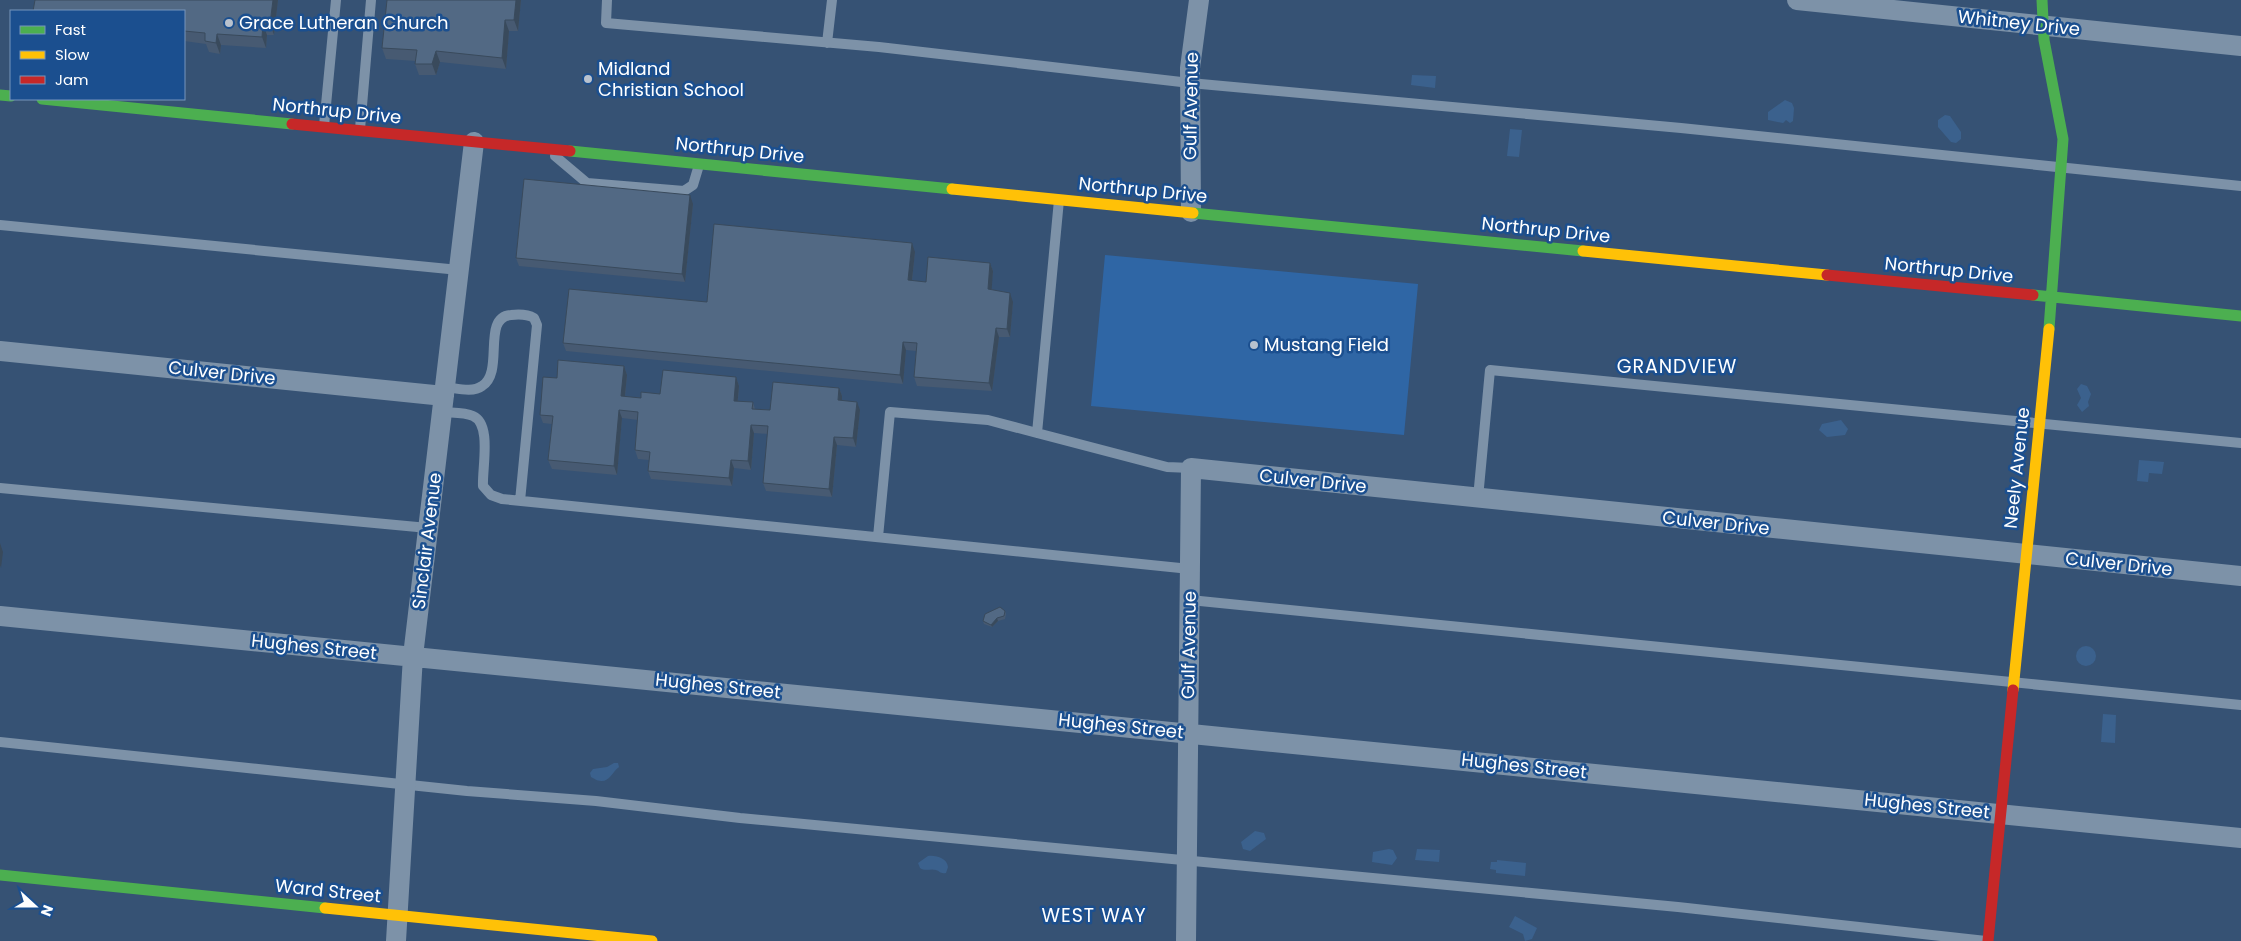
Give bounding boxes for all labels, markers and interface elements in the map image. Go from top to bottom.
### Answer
street label: Whitney Drive [1957,4,2081,41]
legend [10,10,185,100]
place label: Grace Lutheran Church [239,10,449,35]
marker: Grace Lutheran Church [223,17,235,29]
text: Fast [55,19,86,40]
text: Slow [55,44,90,65]
street label: Gulf Avenue [1177,52,1204,160]
place label: Midland Christian School [598,56,744,102]
text: Jam [55,69,89,90]
marker: Midland Christian School [582,73,594,85]
street label: Northrup Drive [271,91,403,130]
street label: Northrup Drive [674,130,806,169]
street label: Northrup Drive [1077,170,1209,209]
street label: Northrup Drive [1480,210,1612,249]
street label: Northrup Drive [1883,250,2015,289]
place label: Mustang Field [1264,332,1389,357]
marker: Mustang Field [1248,339,1260,351]
district label: GRANDVIEW [1617,353,1737,380]
street label: Culver Drive [167,354,277,391]
street label: Neely Avenue [1998,406,2035,530]
street label: Culver Drive [1258,462,1368,499]
street label: Sinclair Avenue [406,471,447,611]
street label: Culver Drive [1661,504,1771,541]
street label: Culver Drive [2064,545,2174,582]
street label: Gulf Avenue [1175,591,1202,699]
street label: Hughes Street [250,627,378,666]
street label: Hughes Street [654,666,782,705]
street label: Hughes Street [1057,706,1185,745]
street label: Hughes Street [1460,746,1588,785]
street label: Hughes Street [1863,786,1991,825]
street label: Ward Street [274,873,382,908]
north arrow [10,881,60,931]
text: N [36,902,58,919]
district label: WEST WAY [1041,902,1147,929]

